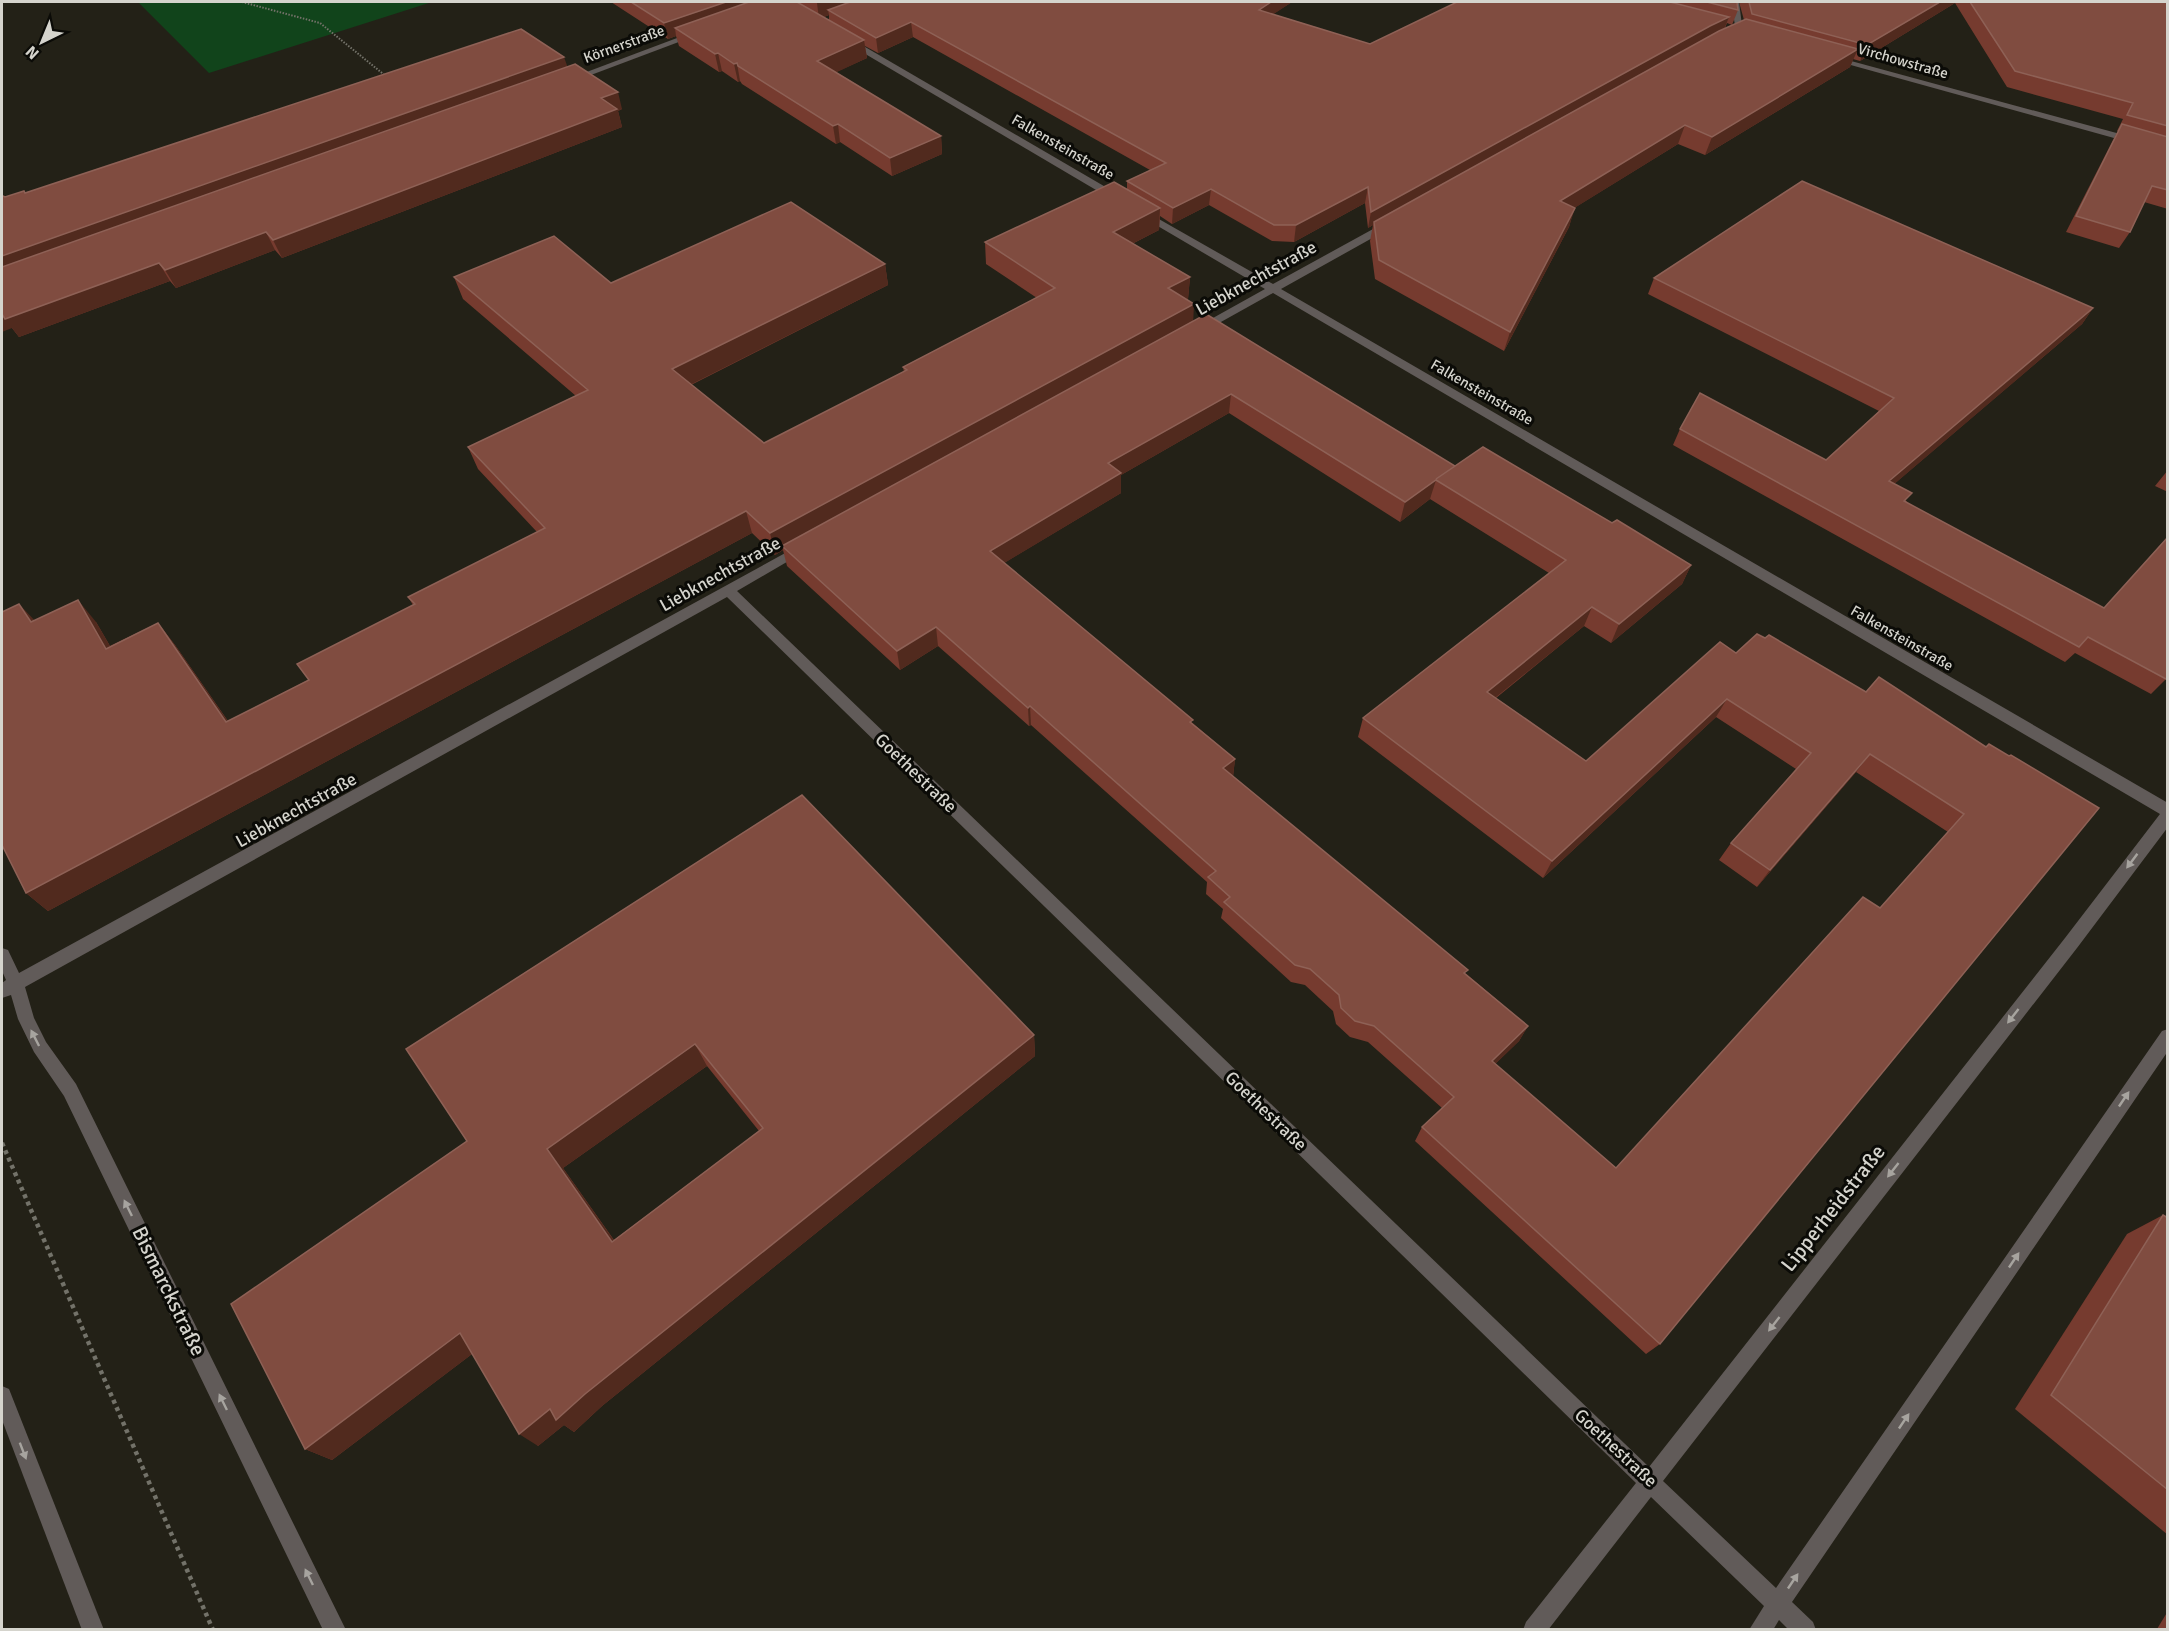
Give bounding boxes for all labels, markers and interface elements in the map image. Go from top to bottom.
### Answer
north arrow [12,12,72,72]
street label: Körnerstraße [581,21,667,67]
street label: Virchowstraße [1856,39,1950,83]
text: N [22,41,43,63]
street label: Falkensteinstraße [1009,110,1117,184]
street label: Liebknechtstraße [1192,236,1320,320]
street label: Falkensteinstraße [1428,355,1536,429]
street label: Liebknechtstraße [656,532,784,616]
street label: Falkensteinstraße [1848,601,1956,675]
street label: Goethestraße [871,729,961,817]
street label: Liebknechtstraße [232,768,360,852]
one-way arrow [2127,854,2139,869]
one-way arrow [2007,1008,2020,1024]
one-way arrow [30,1029,40,1046]
street label: Goethestraße [1221,1067,1311,1155]
one-way arrow [2118,1091,2129,1107]
street label: Lipperheidstraße [1775,1139,1891,1277]
one-way arrow [1888,1162,1900,1177]
one-way arrow [123,1200,133,1217]
street label: Bismarckstraße [126,1222,212,1360]
one-way arrow [2008,1252,2020,1268]
one-way arrow [1768,1316,1780,1331]
one-way arrow [219,1394,228,1411]
street label: Goethestraße [1570,1404,1662,1492]
one-way arrow [1898,1413,1910,1429]
one-way arrow [18,1442,28,1460]
one-way arrow [305,1568,315,1586]
one-way arrow [1787,1574,1799,1590]

